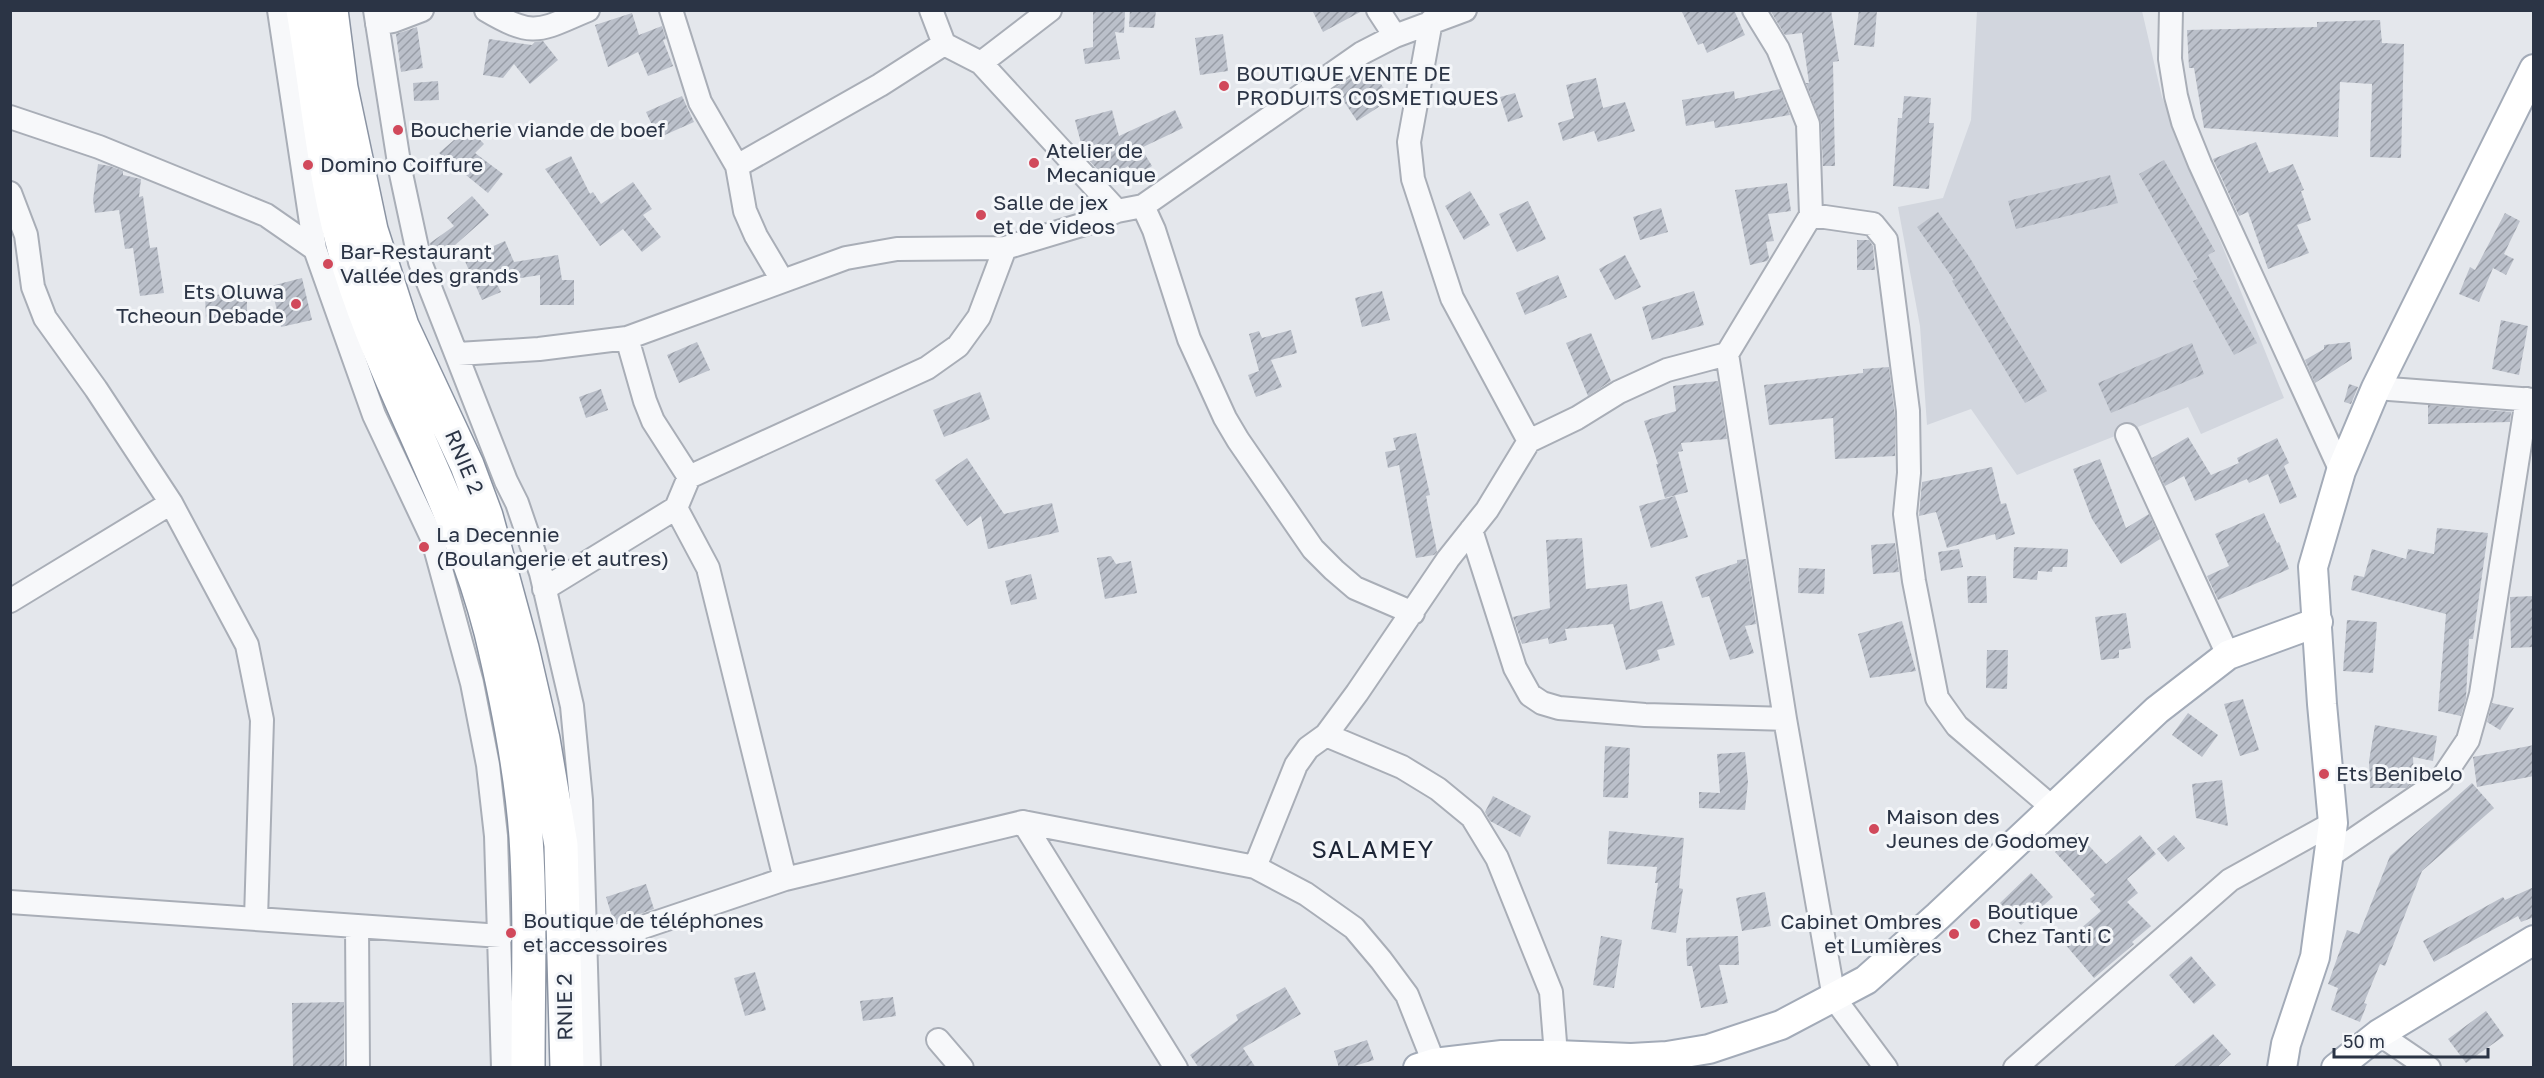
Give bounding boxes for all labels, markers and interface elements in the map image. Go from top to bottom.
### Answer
place label: BOUTIQUE VENTE DE PRODUITS COSMETIQUES [1236,60,1499,110]
marker: BOUTIQUE VENTE DE PRODUITS COSMETIQUES [1217,79,1231,93]
place label: Boucherie viande de boef [410,116,666,142]
marker: Boucherie viande de boef [391,123,405,137]
place label: Atelier de Mecanique [1046,137,1156,187]
place label: Domino Coiffure [320,151,483,177]
marker: Atelier de Mecanique [1027,156,1041,170]
marker: Domino Coiffure [301,158,315,172]
place label: Salle de jex et de videos [993,189,1115,239]
marker: Salle de jex et de videos [974,208,988,222]
place label: Bar-Restaurant Vallée des grands [340,238,519,288]
marker: Bar-Restaurant Vallée des grands [321,257,335,271]
place label: Ets Oluwa Tcheoun Debade [116,278,284,328]
marker: Ets Oluwa Tcheoun Debade [289,297,303,311]
street label: RNIE 2 [440,426,490,498]
place label: La Decennie (Boulangerie et autres) [436,521,669,571]
marker: La Decennie (Boulangerie et autres) [417,540,431,554]
place label: Ets Benibelo [2336,760,2463,786]
marker: Ets Benibelo [2317,767,2331,781]
place label: Maison des Jeunes de Godomey [1886,803,2090,853]
marker: Maison des Jeunes de Godomey [1867,822,1881,836]
district label: SALAMEY [1311,834,1435,863]
place label: Boutique Chez Tanti C [1987,898,2112,948]
place label: Boutique de téléphones et accessoires [523,907,764,957]
place label: Cabinet Ombres et Lumières [1780,908,1942,958]
marker: Boutique Chez Tanti C [1968,917,1982,931]
marker: Boutique de téléphones et accessoires [504,926,518,940]
marker: Cabinet Ombres et Lumières [1947,927,1961,941]
street label: RNIE 2 [550,973,578,1041]
scale bar [2334,1021,2488,1059]
text: 50 m [2343,1030,2385,1052]

